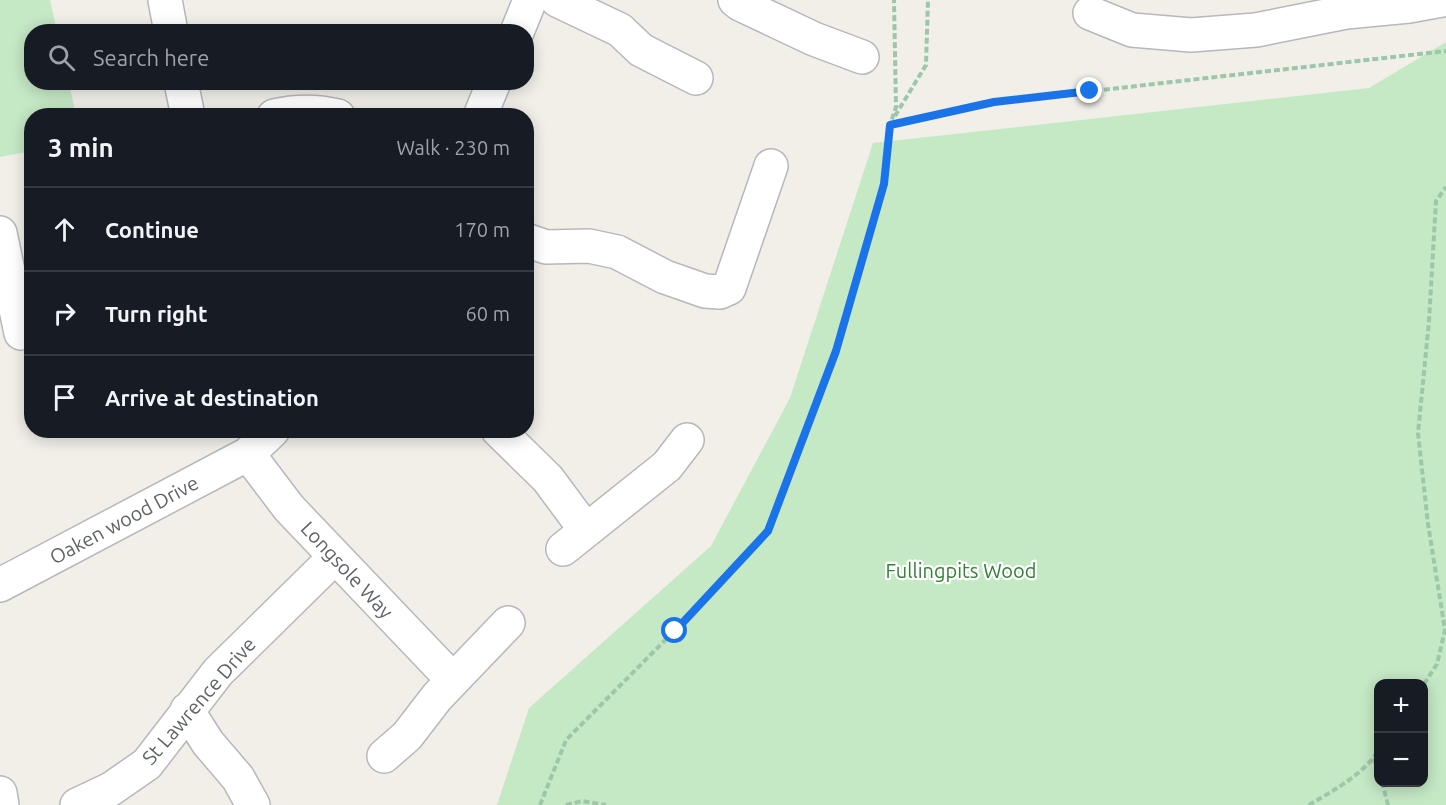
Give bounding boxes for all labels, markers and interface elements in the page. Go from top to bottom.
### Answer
search box [24,24,534,90]
icon: search [45,41,78,74]
text: Search here [93,45,209,70]
route end [1076,77,1102,103]
text: 3 min [48,133,114,162]
text: Walk · 230 m [397,136,510,159]
icon: ahead [48,213,81,246]
text: Continue [105,217,199,242]
text: 170 m [454,218,510,241]
icon: right [48,297,81,330]
text: Turn right [105,301,207,326]
text: 60 m [466,302,510,325]
icon: arrive [48,381,81,414]
text: Arrive at destination [105,385,319,410]
street label: Oaken wood Drive [45,471,202,568]
street label: Longsole Way [297,516,398,623]
park label: Fullingpits Wood [886,559,1036,582]
route start [661,617,687,643]
street label: St Lawrence Drive [137,632,260,769]
map controls [1374,679,1428,787]
button: + [1374,679,1428,733]
button: − [1374,733,1428,787]

